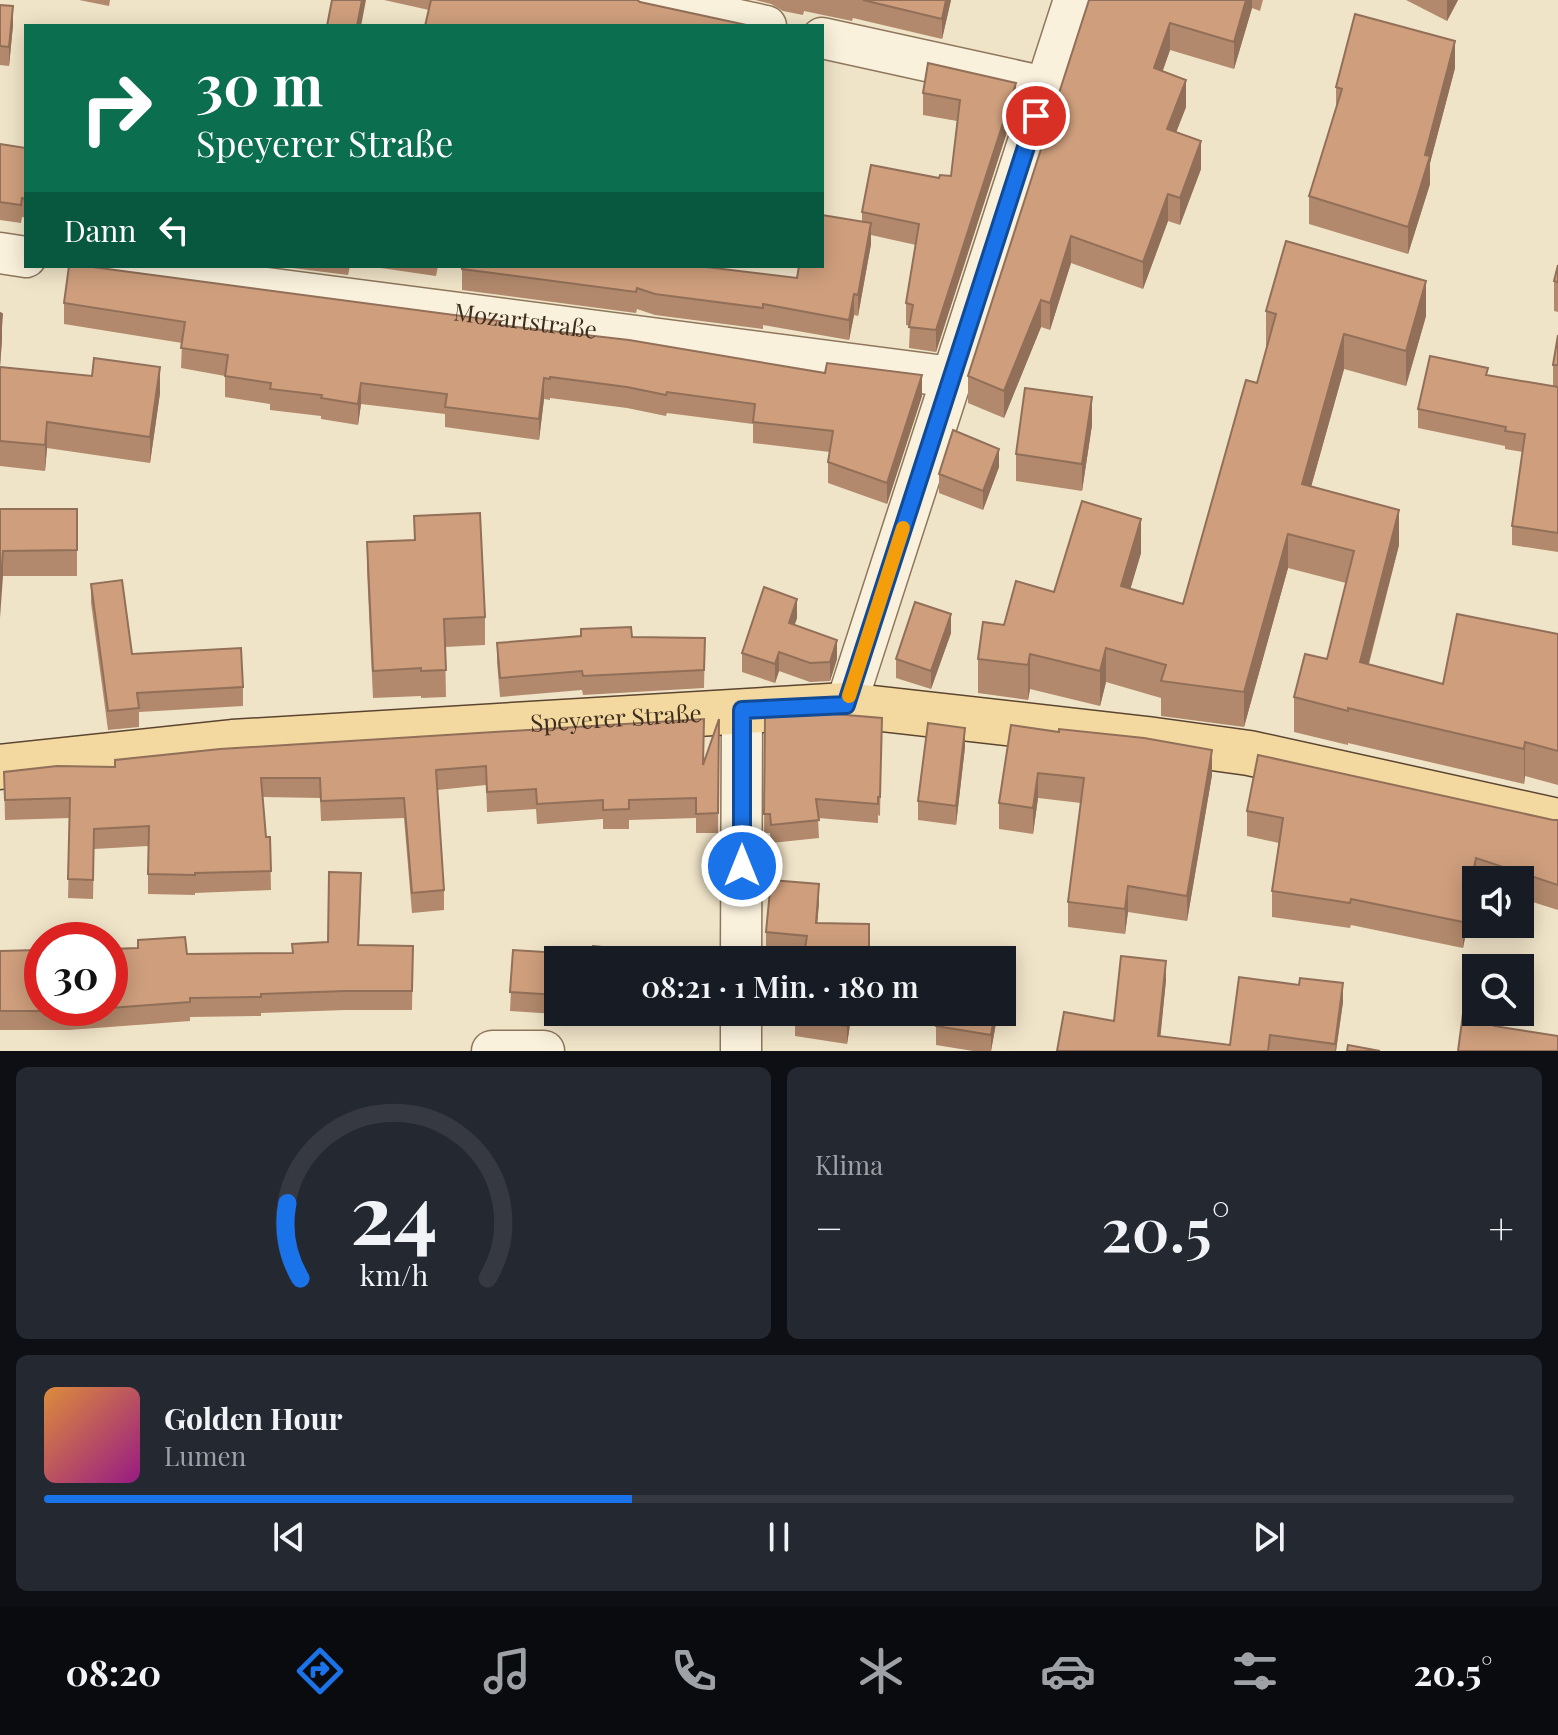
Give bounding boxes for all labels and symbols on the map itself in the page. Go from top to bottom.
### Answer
pin [1002,82,1070,150]
street label: Mozartstraße [452,294,599,345]
street label: Speyerer Straße [529,696,702,738]
position arrow [700,824,784,908]
speed limit sign: 30 [24,922,128,1026]

